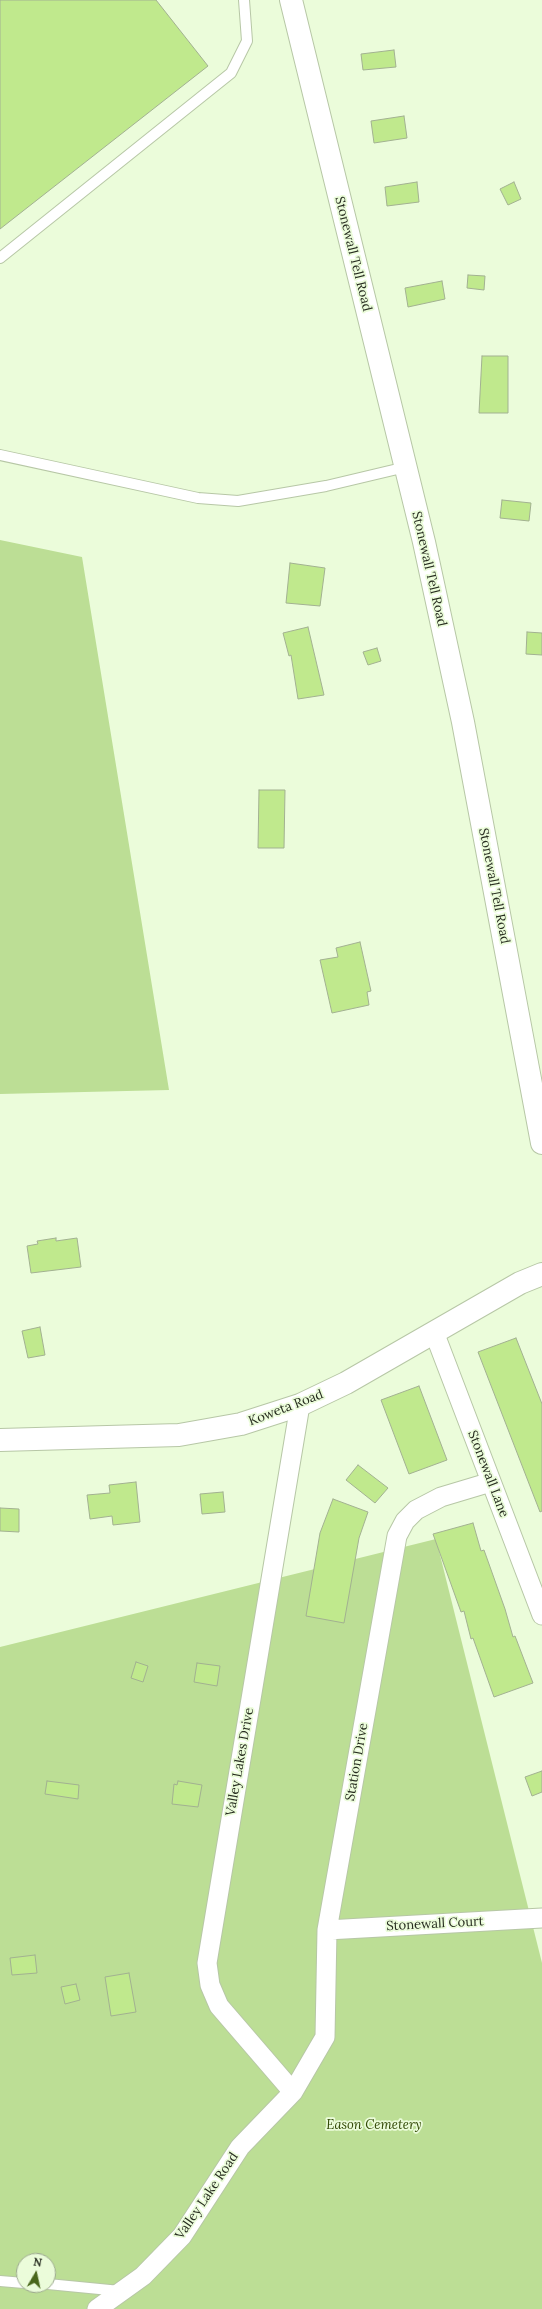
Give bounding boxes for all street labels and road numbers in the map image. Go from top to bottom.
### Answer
street label: Stonewall Tell Road [331,195,375,313]
street label: Stonewall Tell Road [408,510,450,628]
street label: Stonewall Tell Road [475,827,513,945]
street label: Koweta Road [246,1387,326,1429]
street label: Stonewall Lane [464,1428,512,1520]
street label: Valley Lakes Drive [223,1707,257,1817]
street label: Station Drive [342,1722,372,1802]
street label: Stonewall Court [386,1914,484,1934]
street label: Valley Lake Road [172,2150,242,2242]

